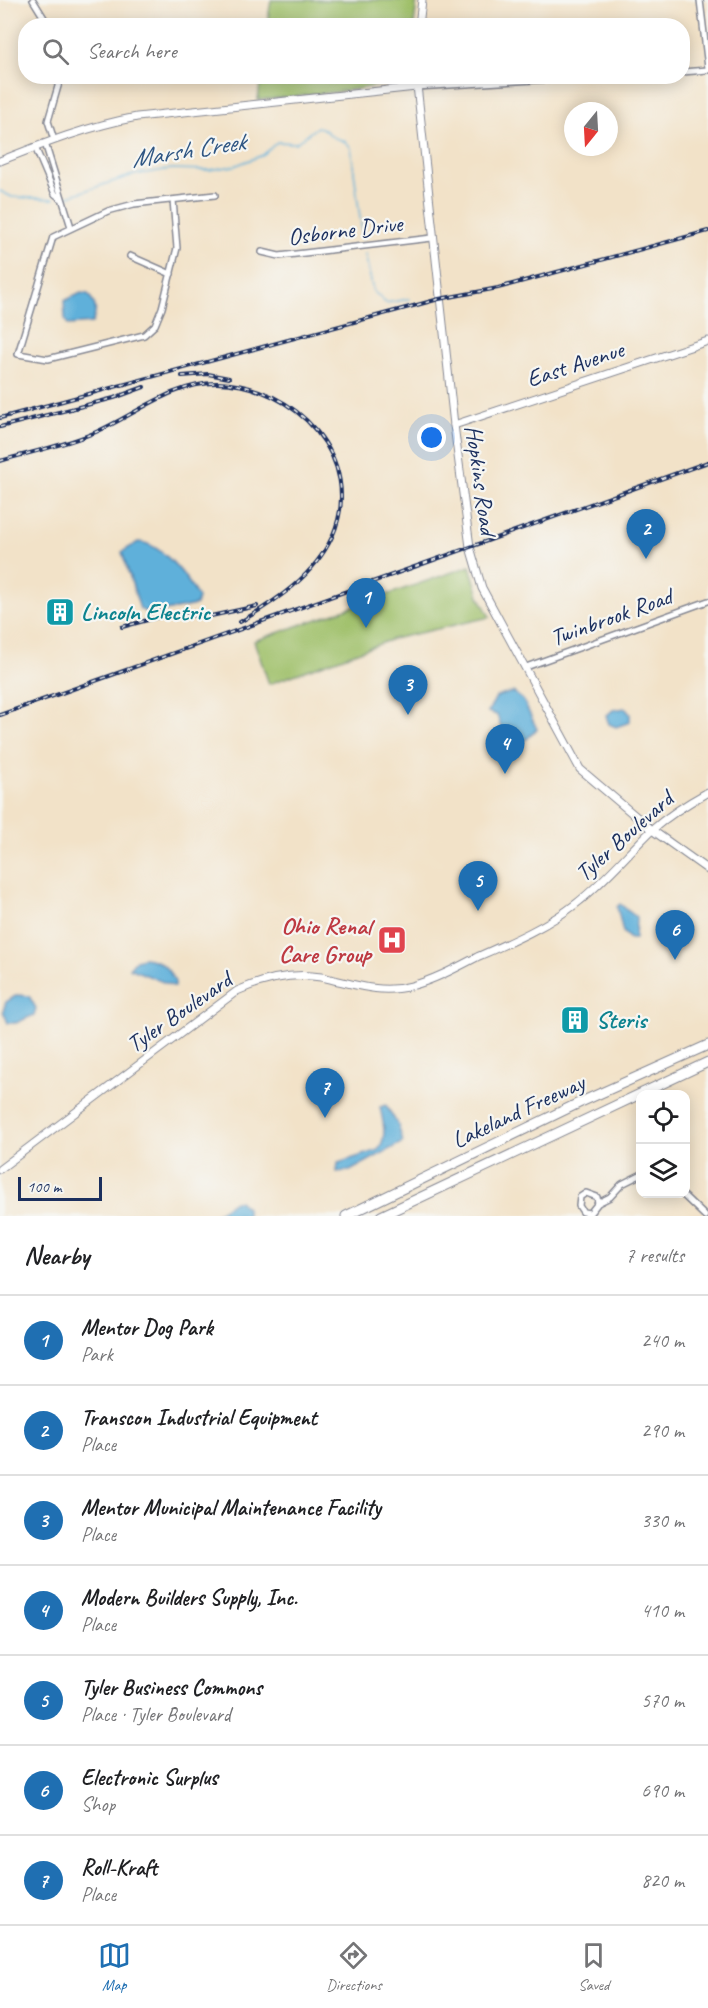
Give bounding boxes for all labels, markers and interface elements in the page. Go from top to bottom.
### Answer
search box [18,18,690,84]
icon: search [39,35,72,68]
text: Search here [87,37,177,65]
north arrow [564,102,618,156]
water label: Marsh Creek [129,124,252,175]
street label: Osborne Drive [286,208,406,252]
street label: East Avenue [523,334,629,394]
your location [417,423,446,452]
street label: Hopkins Road [458,423,504,540]
pin: 2 [626,510,666,559]
pin: 1 [346,578,386,628]
street label: Twinbrook Road [546,580,679,653]
building icon: Lincoln Electric [44,596,76,628]
place label: Lincoln Electric [81,597,211,627]
pin: 3 [388,666,428,715]
pin: 4 [486,724,524,774]
street label: Tyler Boulevard [569,782,682,888]
pin: 5 [458,862,498,911]
pin: 6 [656,910,694,960]
place label: Ohio Renal Care Group [279,911,376,969]
hospital icon: Ohio Renal Care Group [376,924,408,956]
street label: Tyler Boulevard [121,963,240,1059]
building icon: Steris [559,1004,591,1036]
place label: Steris [596,1005,649,1035]
street label: Lakeland Freeway [447,1066,591,1155]
pin: 7 [306,1068,344,1118]
map controls [636,1090,690,1198]
button: locate [636,1090,690,1144]
button: layers [636,1144,690,1198]
scale bar [18,1174,102,1202]
text: 100 m [27,1177,61,1197]
text: Nearby [24,1239,89,1272]
text: 7 results [625,1243,684,1268]
text: Mentor Dog Park [81,1314,213,1342]
text: 1 [39,1328,48,1353]
text: 240 m [641,1328,684,1353]
text: Park [81,1342,113,1367]
text: Transcon Industrial Equipment [81,1404,317,1432]
text: 2 [39,1418,48,1443]
text: 290 m [641,1418,684,1443]
text: Place [81,1432,116,1457]
text: Mentor Municipal Maintenance Facility [81,1494,381,1522]
text: 3 [39,1508,48,1533]
text: 330 m [641,1508,684,1533]
text: Place [81,1522,116,1547]
text: Modern Builders Supply, Inc. [81,1584,297,1612]
text: 4 [39,1598,48,1623]
text: 410 m [641,1598,684,1623]
text: Place [81,1612,116,1637]
text: Tyler Business Commons [81,1674,262,1702]
text: 5 [39,1688,48,1713]
text: 570 m [641,1688,684,1713]
text: Place · Tyler Boulevard [81,1702,231,1727]
text: Electronic Surplus [81,1764,218,1792]
text: 6 [39,1778,48,1803]
text: 690 m [641,1778,684,1803]
text: Shop [81,1792,115,1817]
text: Roll-Kraft [81,1854,157,1882]
text: 7 [39,1868,48,1893]
text: 820 m [641,1868,684,1893]
text: Place [81,1882,116,1907]
tab: Map [98,1939,131,1995]
tab: Directions [326,1939,382,1995]
tab: Saved [577,1939,610,1995]

